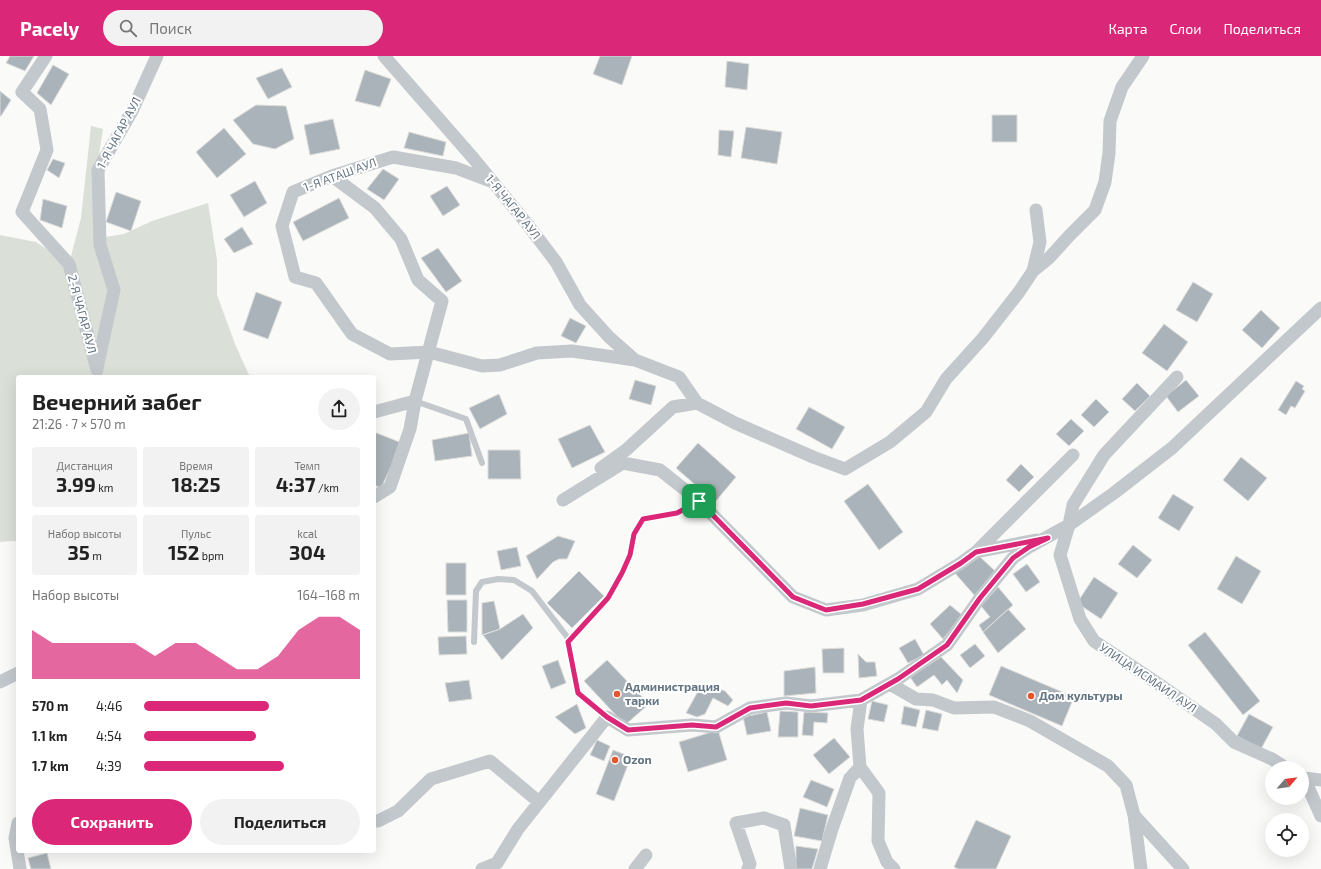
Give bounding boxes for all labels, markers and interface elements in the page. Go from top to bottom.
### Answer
search box [103,10,383,46]
text: Pacely [20,17,79,40]
icon: search [117,17,139,39]
text: Поиск [149,19,192,37]
text: Карта [1108,20,1147,37]
text: Слои [1169,20,1201,37]
text: Поделиться [1223,20,1301,37]
street label: 1-Я ЧАГАР АУЛ [93,94,143,171]
street label: 1-Я АТАШ АУЛ [301,154,378,194]
street label: 1-Я ЧАГАР АУЛ [483,171,544,242]
street label: 2-Я ЧАГАР АУЛ [66,273,100,355]
text: Вечерний забег [32,388,201,414]
button: share [318,388,360,430]
text: 21:26 · 7 × 570 m [32,416,126,432]
text: Дистанция [57,459,113,472]
text: Время [179,459,213,472]
text: Темп [294,459,320,472]
text: 3.99 [56,472,96,496]
text: 18:25 [172,472,220,496]
text: 4:37 [276,472,316,496]
text: km [96,481,113,494]
text: /km [316,481,339,494]
pin [682,484,716,518]
icon: arrive [688,490,710,512]
text: Набор высоты [48,527,122,540]
text: Пульс [181,527,211,540]
text: kcal [297,527,317,540]
text: 35 [67,540,90,564]
text: 152 [168,540,199,564]
text: 304 [289,540,326,564]
text: m [90,549,102,562]
text: bpm [199,549,224,562]
text: Набор высоты [32,587,119,603]
text: 164–168 m [297,587,360,603]
street label: УЛИЦА ИСМАИЛ АУЛ [1097,639,1200,715]
place label: Администрация тарки [625,679,720,707]
place label: Дом культуры [1039,688,1123,702]
marker: Администрация тарки [612,689,622,699]
marker: Дом культуры [1026,691,1036,701]
text: 570 m [32,698,69,714]
text: 4:46 [96,698,123,714]
text: 1.1 km [32,728,67,744]
text: 4:54 [96,728,122,744]
place label: Ozon [623,752,652,766]
marker: Ozon [610,755,620,765]
text: 1.7 km [32,758,69,774]
text: 4:39 [96,758,122,774]
north arrow [1265,761,1309,805]
map controls [1265,761,1309,857]
button: Сохранить [32,799,192,845]
button: Поделиться [200,799,360,845]
button: locate [1265,813,1309,857]

